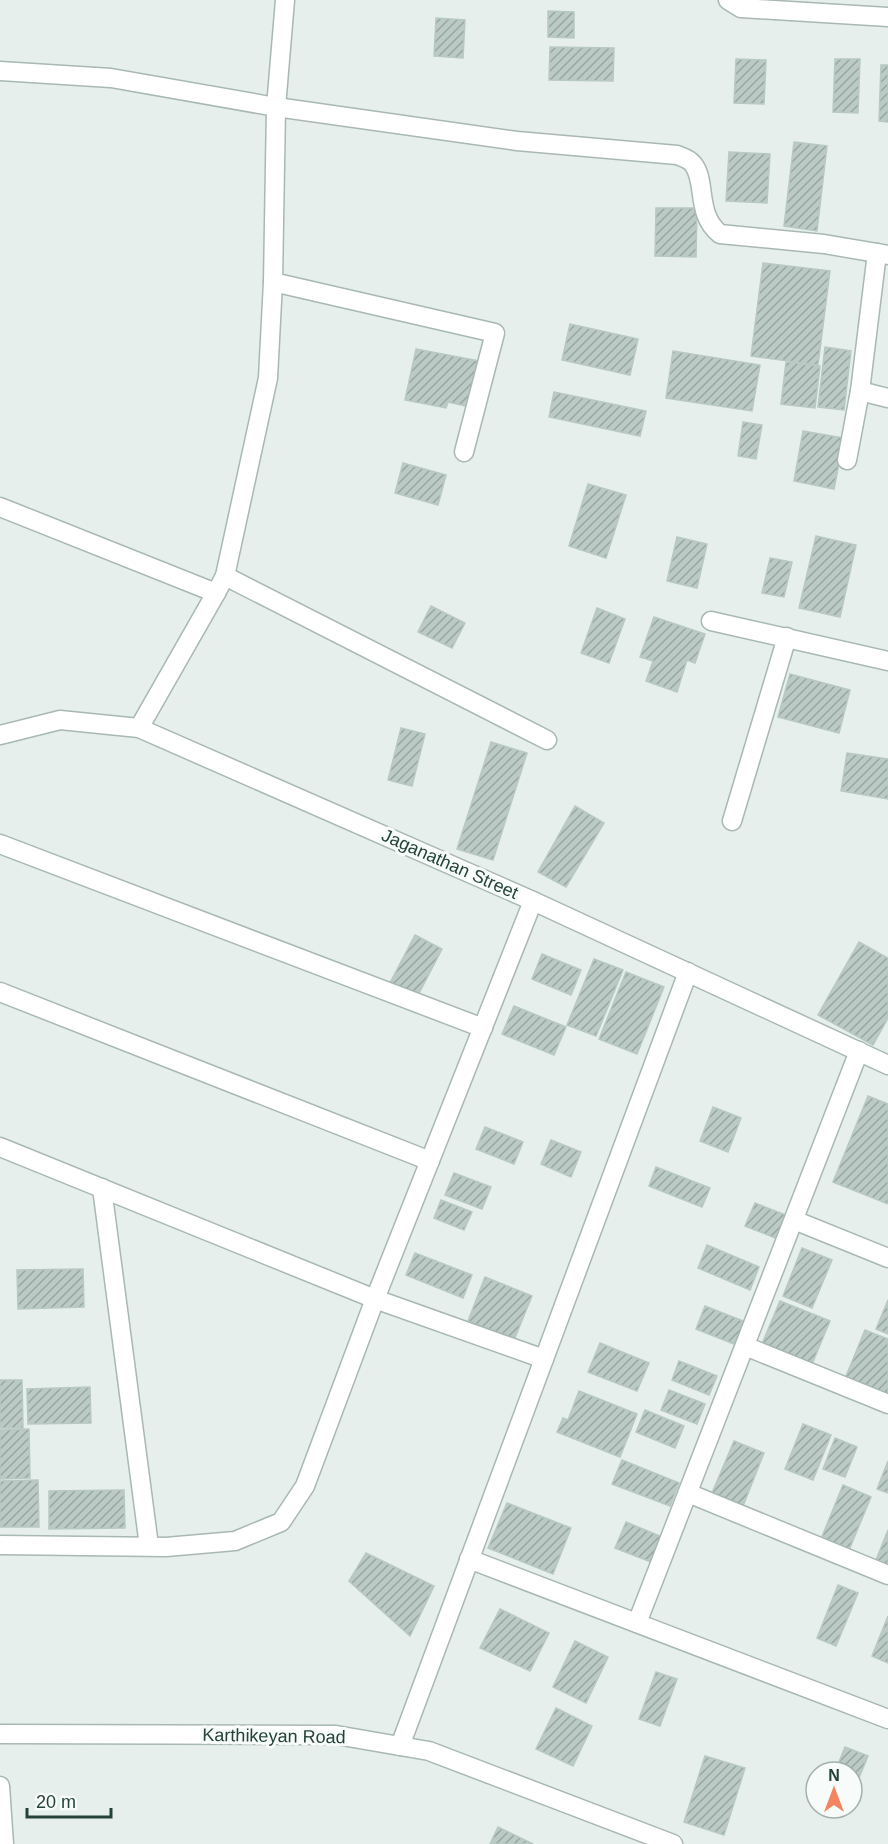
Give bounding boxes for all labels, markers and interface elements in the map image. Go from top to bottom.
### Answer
street label: Jaganathan Street [379,825,521,903]
street label: Karthikeyan Road [202,1725,346,1747]
north arrow [804,1760,864,1820]
text: N [828,1767,840,1784]
scale bar [27,1781,111,1819]
text: 20 m [36,1792,76,1812]

